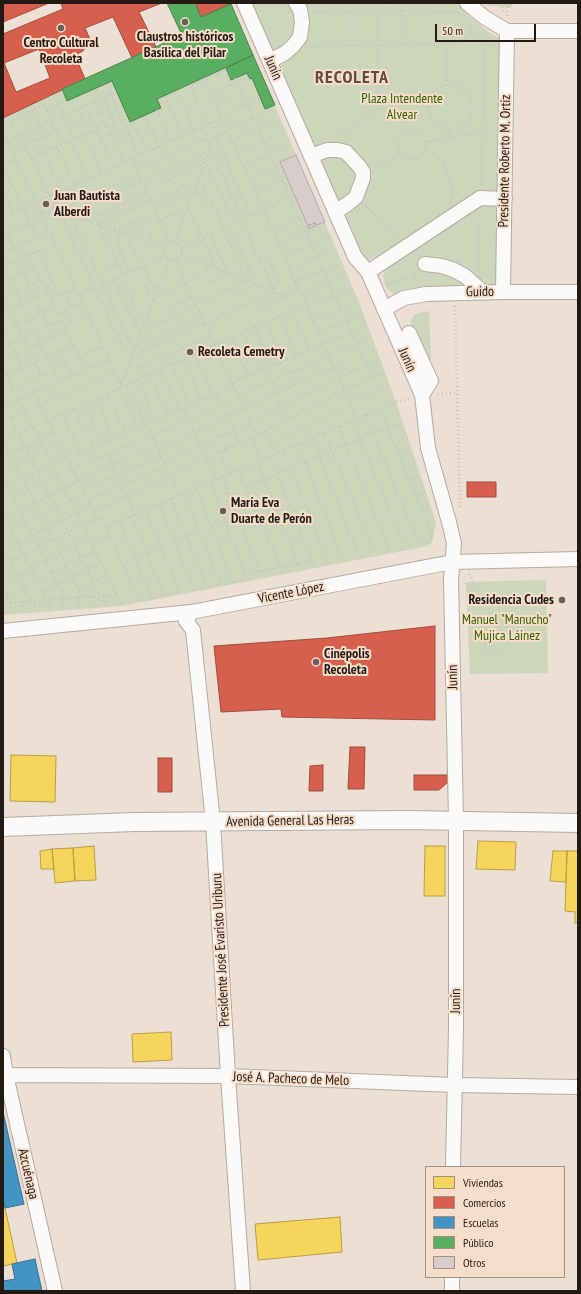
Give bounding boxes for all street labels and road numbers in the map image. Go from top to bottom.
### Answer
street label: Junín [260,53,286,83]
street label: Presidente Roberto M. Ortiz [495,94,515,228]
street label: Guido [466,283,494,301]
street label: Junín [394,345,420,375]
street label: Vicente López [257,578,325,608]
street label: Junín [444,664,462,690]
street label: Avenida General Las Heras [226,811,354,831]
street label: Presidente José Evaristo Uriburu [209,872,233,1028]
street label: Junín [448,989,464,1013]
street label: José A. Pacheco de Melo [233,1069,349,1089]
street label: Azcuénaga [14,1147,42,1201]

